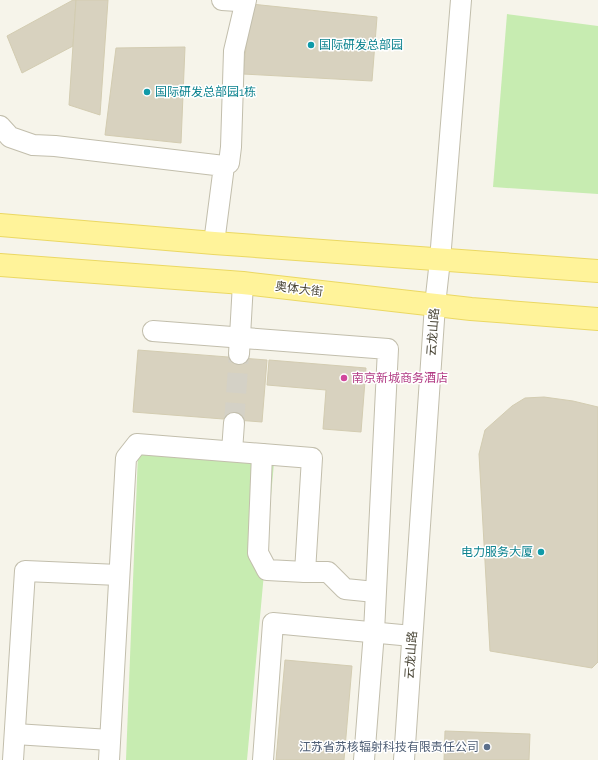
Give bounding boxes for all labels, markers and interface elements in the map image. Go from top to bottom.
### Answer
place label: 国际研发总部园 [319,38,403,52]
marker: 国际研发总部园 [306,40,316,50]
place label: 国际研发总部园1栋 [155,85,256,99]
marker: 国际研发总部园1栋 [142,87,152,97]
street label: 奥体大街 [274,279,324,299]
street label: 云龙山路 [424,308,442,356]
place label: 南京新城商务酒店 [352,371,448,385]
marker: 南京新城商务酒店 [339,373,349,383]
place label: 电力服务大厦 [461,545,533,559]
marker: 电力服务大厦 [536,547,546,557]
street label: 云龙山路 [402,631,420,679]
place label: 江苏省苏核辐射科技有限责任公司 [299,740,479,754]
marker: 江苏省苏核辐射科技有限责任公司 [482,742,492,752]

